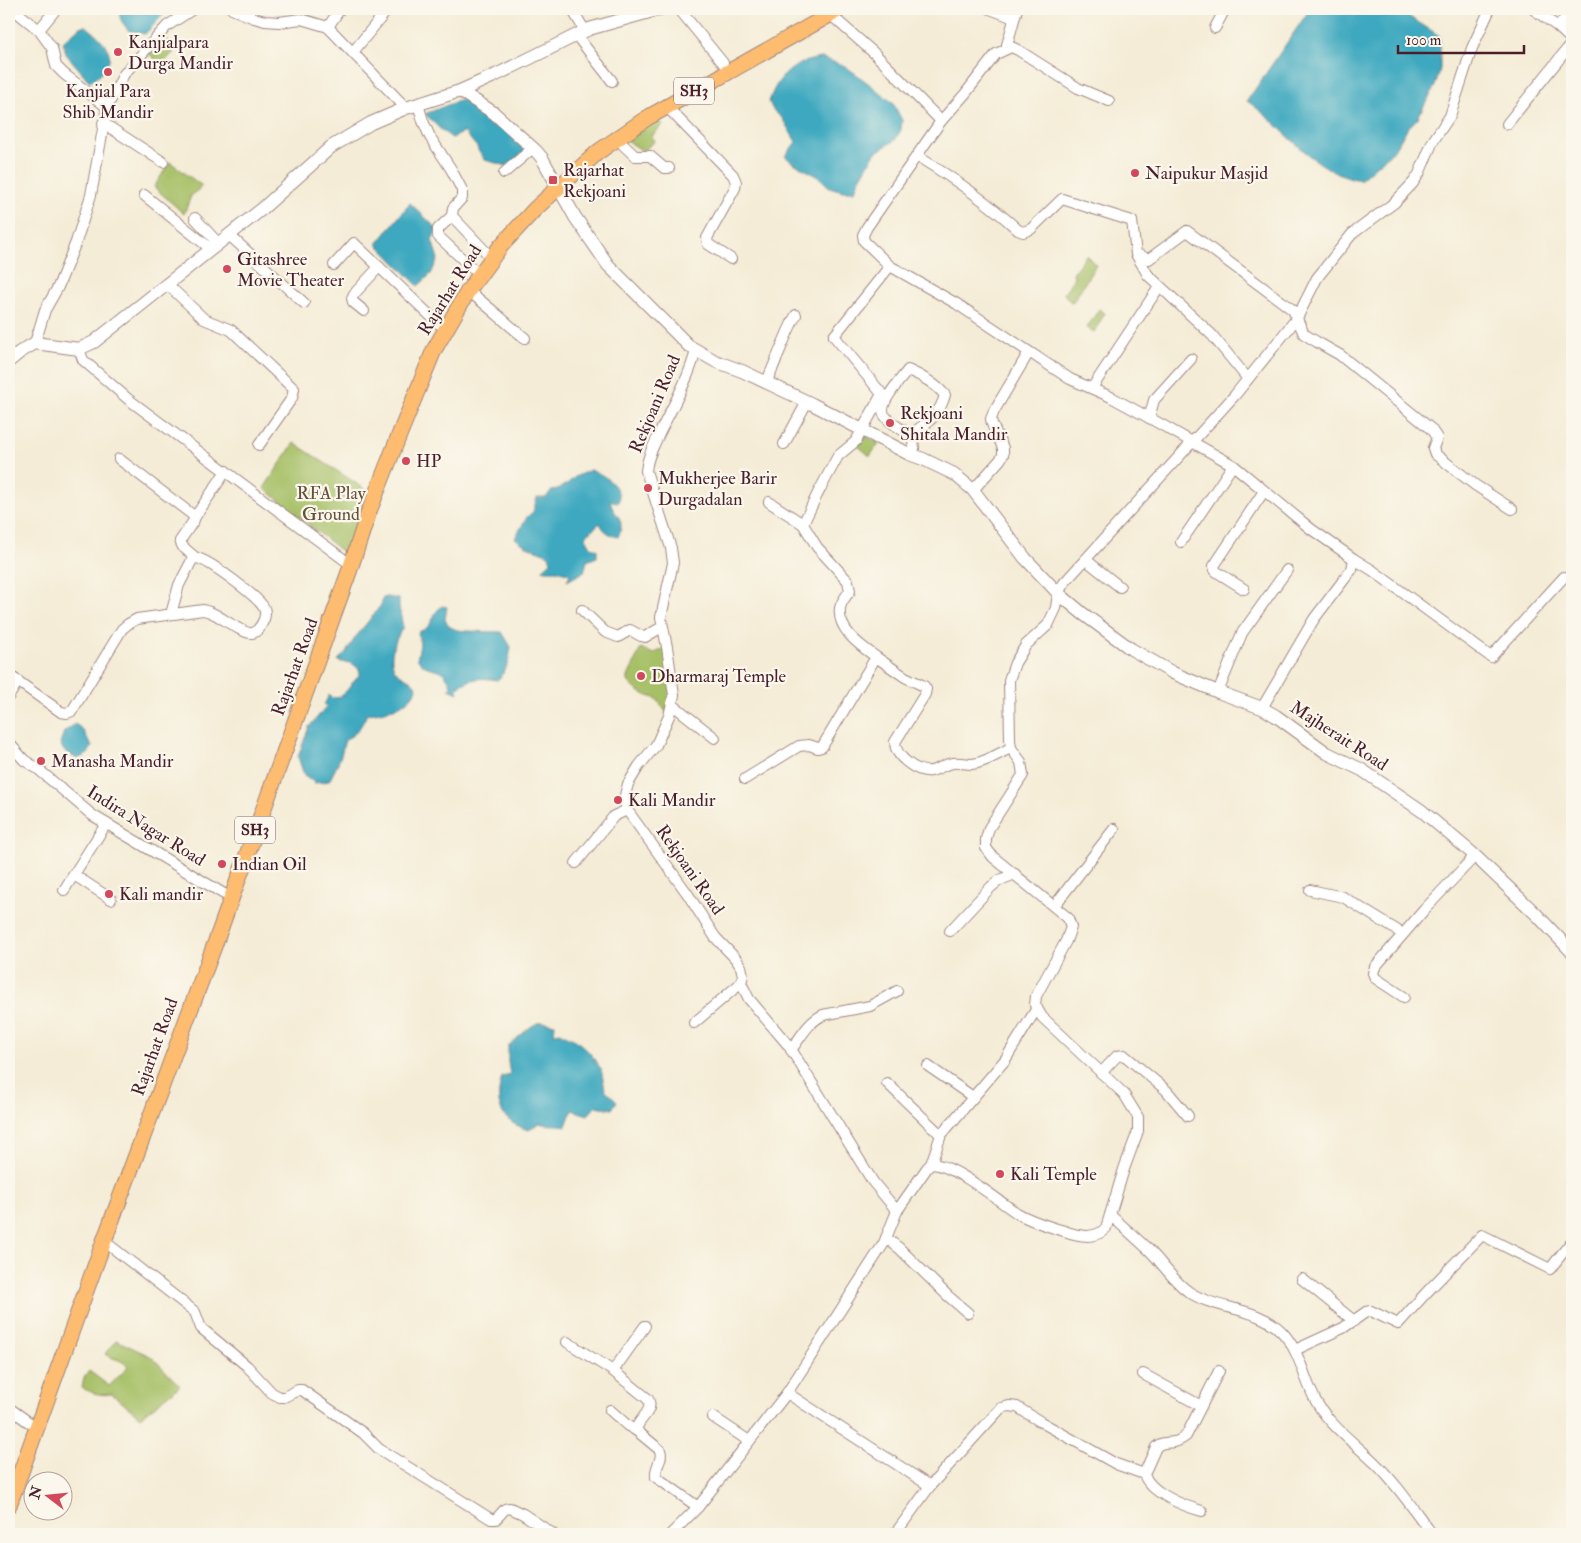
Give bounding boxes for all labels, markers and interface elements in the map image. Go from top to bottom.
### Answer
scale bar [1398,22,1525,54]
place label: Kanjialpara Durga Mandir [128,31,233,75]
text: 100 m [1406,31,1442,50]
marker: Kanjialpara Durga Mandir [112,46,124,58]
marker: Kanjial Para Shib Mandir [102,66,114,78]
road number: SH3 [674,78,714,104]
place label: Kanjial Para Shib Mandir [62,80,154,124]
place label: Rajarhat Rekjoani [563,159,626,203]
place label: Naipukur Masjid [1145,162,1268,185]
marker: Naipukur Masjid [1129,167,1141,179]
marker: Rajarhat Rekjoani [547,174,559,186]
street label: Rajarhat Road [413,240,487,340]
place label: Gitashree Movie Theater [237,248,344,292]
marker: Gitashree Movie Theater [221,263,233,275]
street label: Rekjoani Road [624,351,686,457]
place label: Rekjoani Shitala Mandir [900,402,1008,446]
marker: Rekjoani Shitala Mandir [884,417,896,429]
place label: HP [416,450,442,473]
marker: HP [400,455,412,467]
place label: Mukherjee Barir Durgadalan [658,467,777,511]
park label: RFA Play Ground [296,482,367,526]
marker: Mukherjee Barir Durgadalan [642,482,654,494]
street label: Rajarhat Road [267,615,323,719]
place label: Dharmaraj Temple [651,665,787,688]
marker: Dharmaraj Temple [635,670,647,682]
street label: Majherait Road [1286,696,1392,776]
place label: Manasha Mandir [51,750,174,773]
marker: Manasha Mandir [35,755,47,767]
street label: Indira Nagar Road [82,780,210,872]
place label: Kali Mandir [628,789,716,812]
marker: Kali Mandir [612,794,624,806]
road number: SH3 [235,816,275,844]
street label: Rekjoani Road [651,821,729,919]
place label: Indian Oil [232,853,307,876]
marker: Indian Oil [216,858,228,870]
place label: Kali mandir [119,883,203,906]
marker: Kali mandir [103,888,115,900]
street label: Rajarhat Road [127,995,183,1099]
place label: Kali Temple [1010,1163,1097,1186]
marker: Kali Temple [994,1168,1006,1180]
north arrow [22,1470,72,1520]
text: N [26,1484,46,1502]

